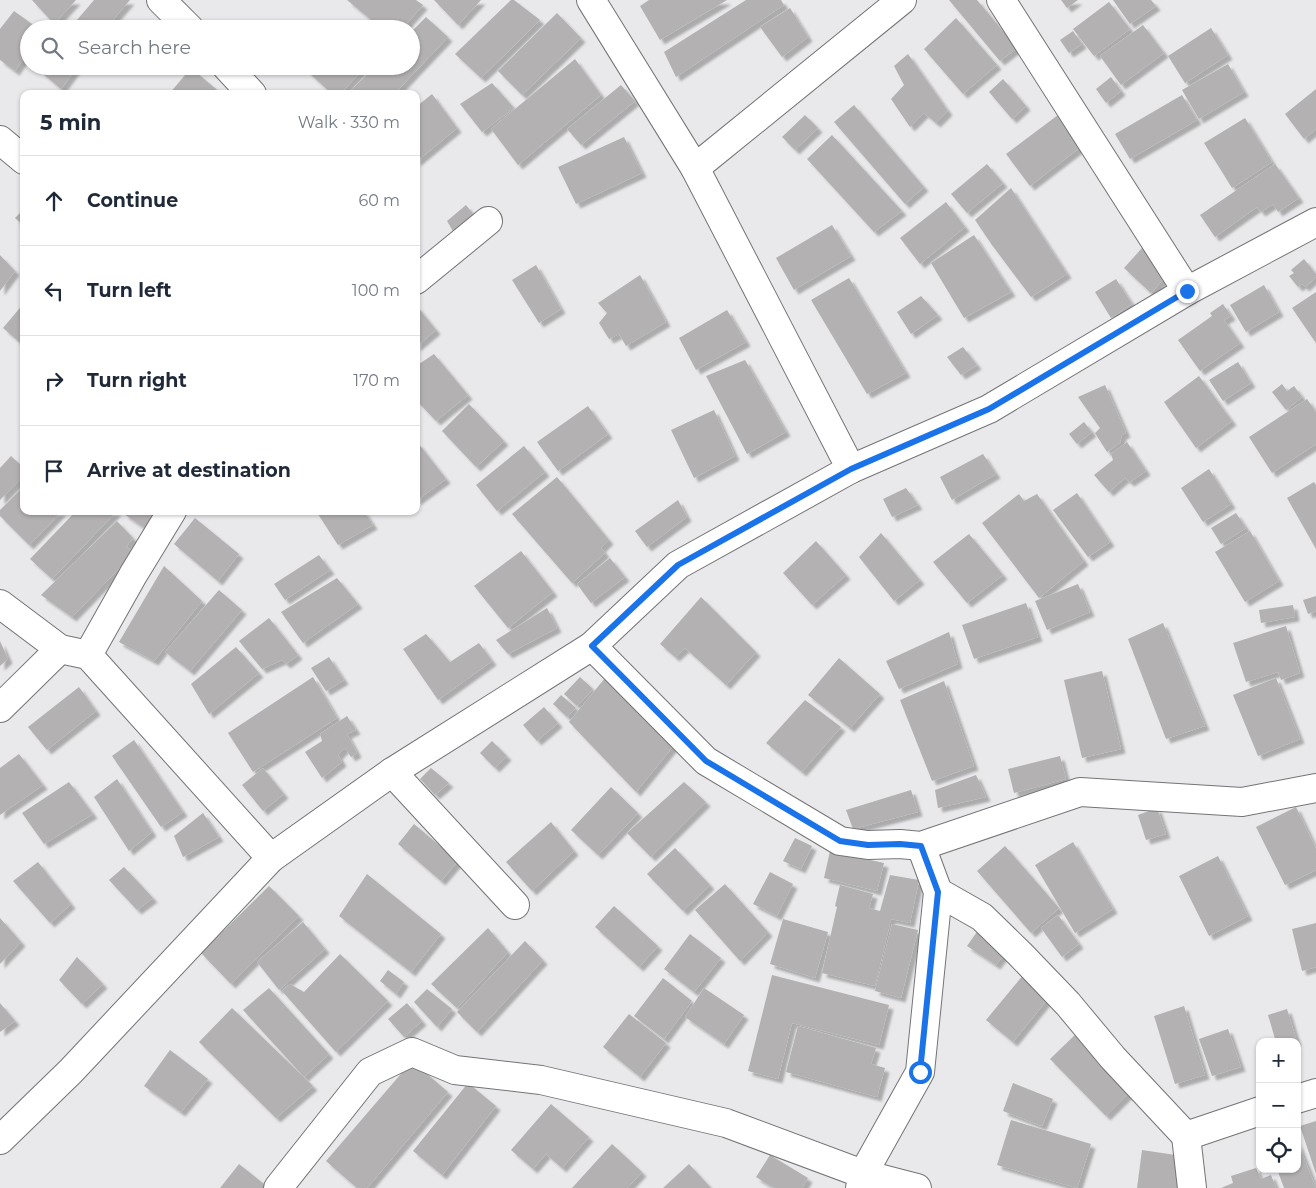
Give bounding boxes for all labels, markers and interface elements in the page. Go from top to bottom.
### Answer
search box [20,20,420,75]
icon: search [38,34,66,62]
text: Search here [78,36,191,59]
text: 5 min [40,110,101,135]
text: Walk · 330 m [298,113,400,132]
icon: ahead [40,187,68,215]
text: Continue [87,189,178,212]
text: 60 m [358,191,400,210]
icon: left [40,277,68,305]
text: Turn left [87,279,172,302]
route end [1176,280,1199,303]
text: 100 m [352,281,400,300]
icon: right [40,367,68,395]
text: Turn right [87,369,187,392]
text: 170 m [353,371,400,390]
icon: arrive [40,457,68,485]
text: Arrive at destination [87,459,291,482]
map controls [1256,1038,1301,1173]
button: + [1256,1038,1301,1083]
route start [909,1061,932,1084]
button: − [1256,1083,1301,1128]
button: locate [1256,1128,1301,1173]

